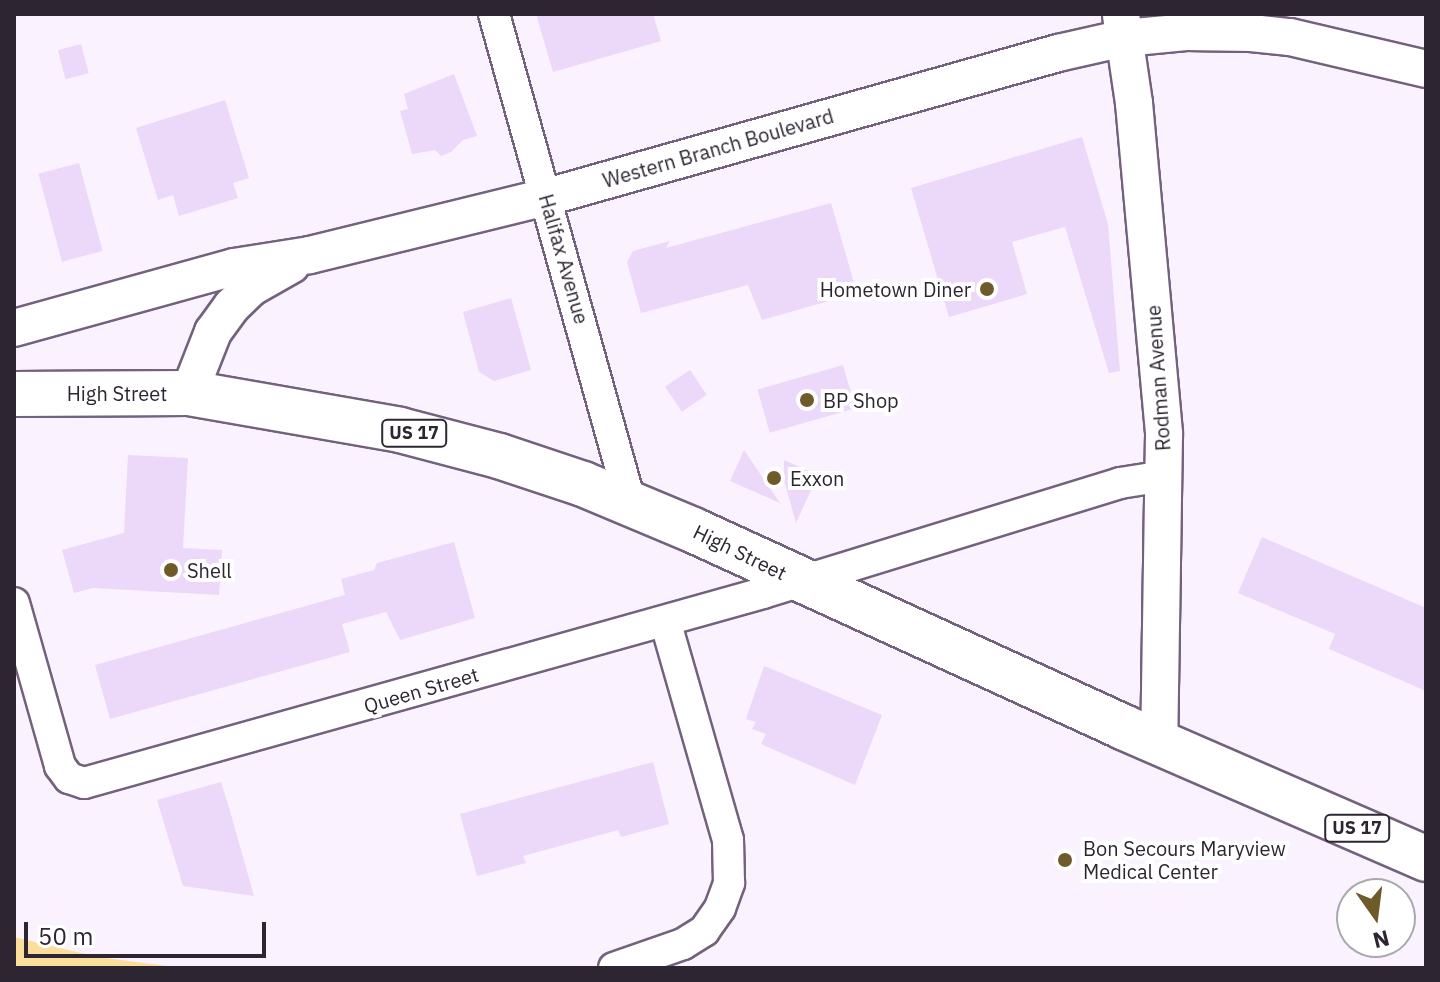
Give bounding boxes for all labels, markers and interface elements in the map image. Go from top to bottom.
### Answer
street label: Western Branch Boulevard [600,104,836,192]
street label: Halifax Avenue [534,191,594,327]
place label: Hometown Diner [820,277,971,301]
marker: Hometown Diner [978,280,996,298]
street label: Rodman Avenue [1141,304,1175,452]
street label: High Street [67,381,167,405]
place label: BP Shop [823,388,899,412]
marker: BP Shop [798,391,816,409]
road number: US 17 [380,419,448,447]
place label: Exxon [790,466,844,490]
marker: Exxon [765,469,783,487]
street label: High Street [690,519,790,585]
place label: Shell [187,558,232,582]
marker: Shell [162,561,180,579]
street label: Queen Street [361,662,481,718]
road number: US 17 [1323,814,1391,842]
place label: Bon Secours Maryview Medical Center [1083,836,1286,883]
marker: Bon Secours Maryview Medical Center [1054,849,1076,871]
north arrow [1336,878,1416,958]
scale bar [28,906,270,956]
text: 50 m [38,920,93,952]
text: N [1370,924,1393,956]

